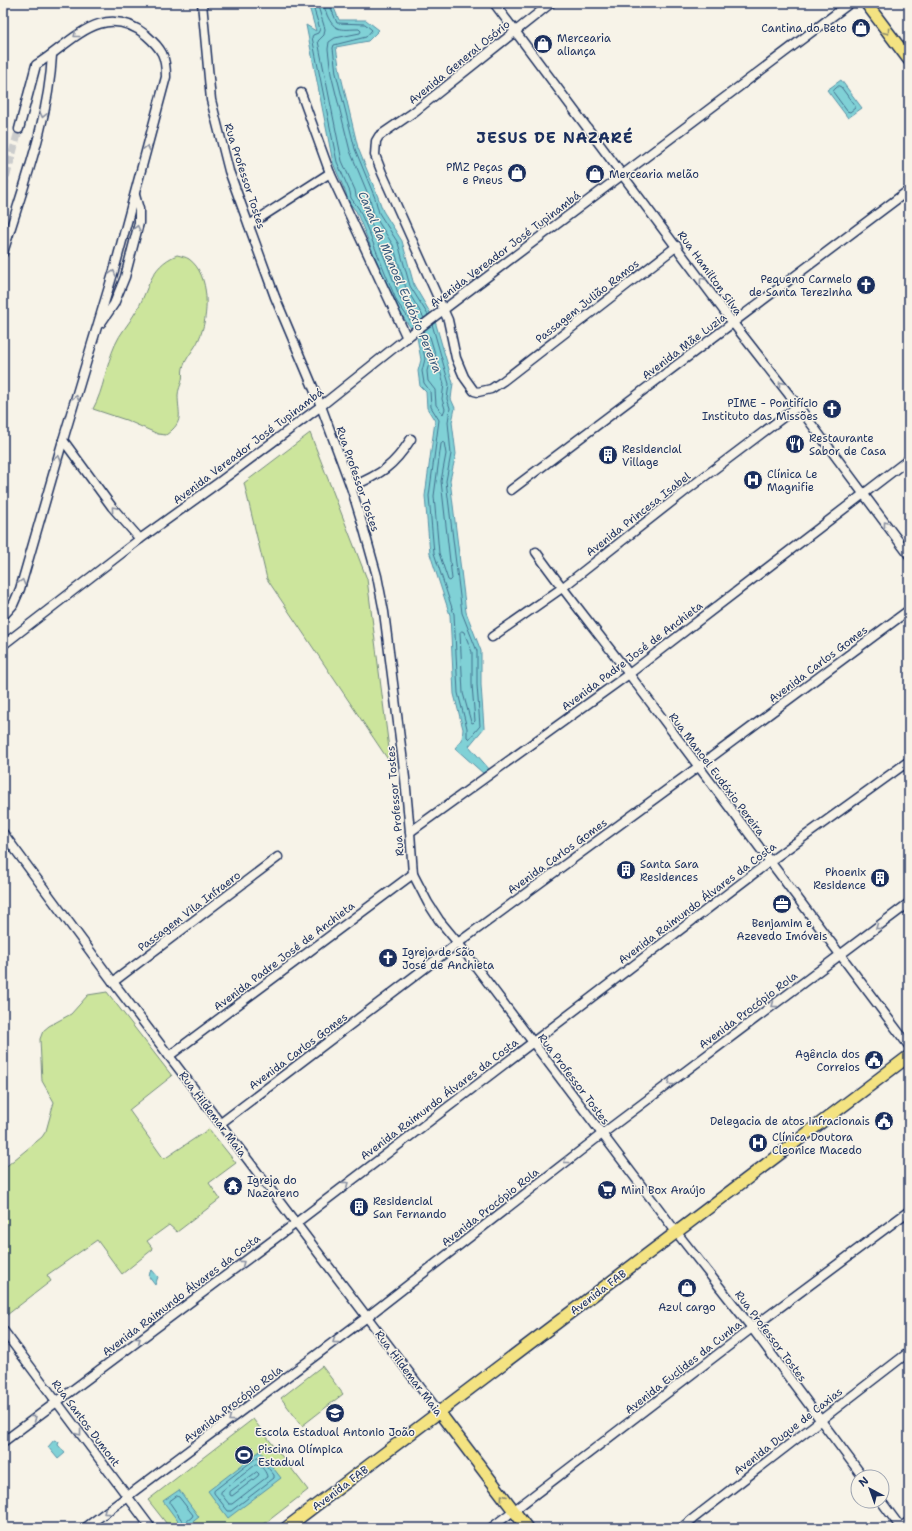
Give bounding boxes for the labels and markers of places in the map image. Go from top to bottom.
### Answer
shop icon: Cantina do Beto [850,17,872,39]
place label: Cantina do Beto [761,21,847,36]
place label: Mercearia aliança [557,31,611,59]
shop icon: Mercearia aliança [532,33,554,55]
place label: PMZ Peças e Pneus [446,160,503,188]
shop icon: PMZ Peças e Pneus [506,162,528,184]
shop icon: Mercearia melão [584,163,606,185]
place label: Mercearia melão [609,167,699,182]
place label: Pequeno Carmelo de Santa Terezinha [749,272,852,300]
church icon: Pequeno Carmelo de Santa Terezinha [855,274,877,296]
place label: PIME - Pontifício Instituto das Missões [702,396,818,424]
church icon: PIME - Pontifício Instituto das Missões [821,398,843,420]
place label: Restaurante Sabor de Casa [809,431,886,459]
restaurant icon: Restaurante Sabor de Casa [784,433,806,455]
place label: Residencial Village [622,442,682,470]
building icon: Residencial Village [597,444,619,466]
place label: Clínica Le Magnifie [767,467,817,495]
hospital icon: Clínica Le Magnifie [742,469,764,491]
place label: Santa Sara Residences [640,857,699,885]
building icon: Santa Sara Residences [615,859,637,881]
place label: Phoenix Residence [813,865,866,893]
building icon: Phoenix Residence [869,867,891,889]
office icon: Benjamim e Azevedo Imóveis [771,893,793,915]
place label: Benjamim e Azevedo Imóveis [737,916,827,944]
place label: Igreja de São José de Anchieta [402,945,494,973]
church icon: Igreja de São José de Anchieta [377,947,399,969]
place label: Agência dos Correios [795,1047,860,1075]
public building icon: Agência dos Correios [863,1049,885,1071]
public building icon: Delegacia de atos infracionais [873,1110,895,1132]
place label: Delegacia de atos infracionais [710,1114,870,1129]
place label: Clínica Doutora Cleonice Macedo [772,1130,862,1158]
hospital icon: Clínica Doutora Cleonice Macedo [747,1132,769,1154]
place label: Igreja do Nazareno [247,1173,299,1201]
temple icon: Igreja do Nazareno [222,1175,244,1197]
supermarket icon: Mini Box Araújo [596,1179,618,1201]
place label: Mini Box Araújo [621,1183,706,1198]
place label: Residencial San Fernando [373,1194,447,1222]
building icon: Residencial San Fernando [348,1196,370,1218]
shop icon: Azul cargo [676,1277,698,1299]
place label: Azul cargo [658,1300,716,1315]
school or university icon: Escola Estadual Antonio João [324,1402,346,1424]
place label: Escola Estadual Antonio João [255,1425,415,1440]
place label: Piscina Olímpica Estadual [258,1442,343,1470]
sports icon: Piscina Olímpica Estadual [233,1444,255,1466]

